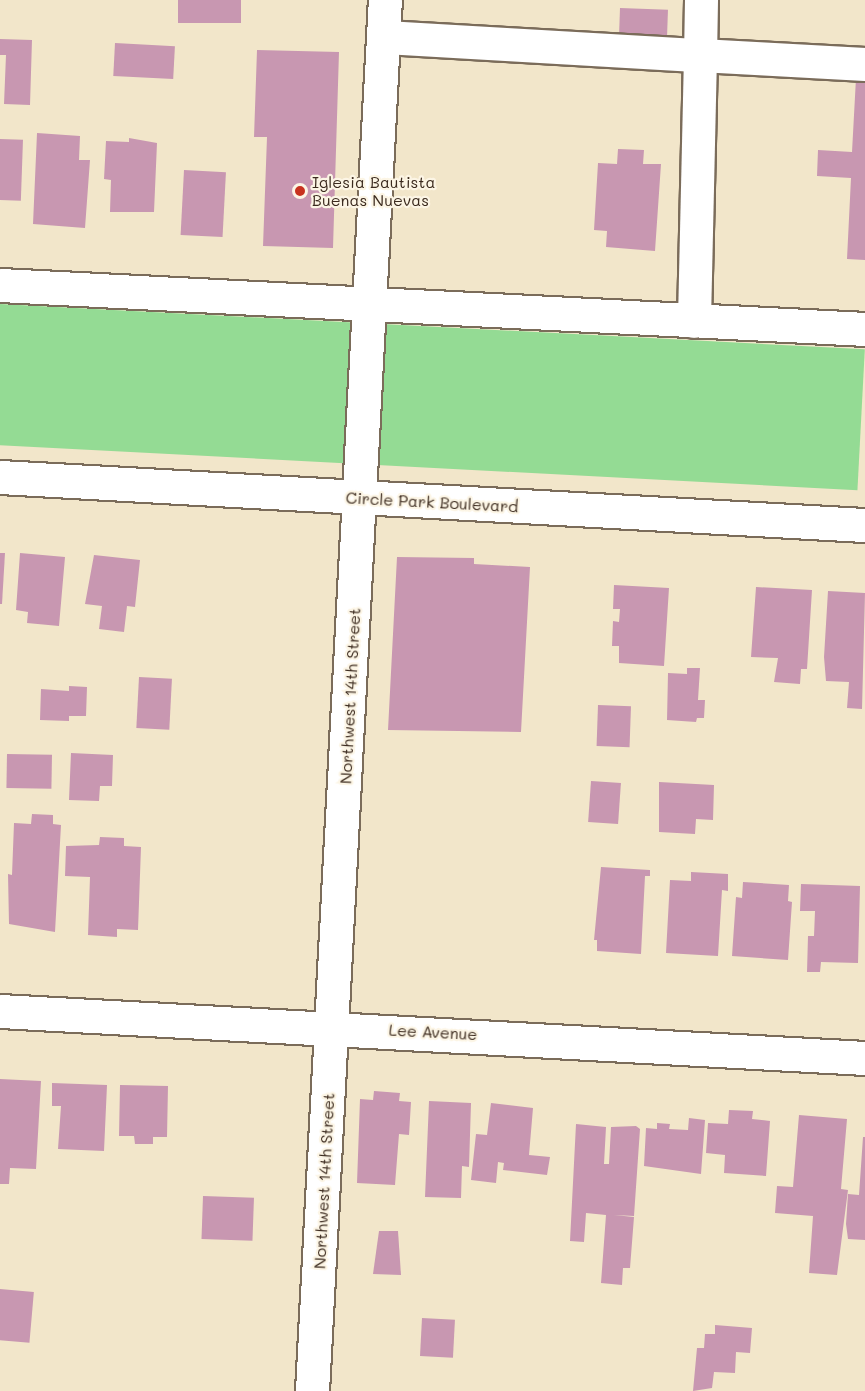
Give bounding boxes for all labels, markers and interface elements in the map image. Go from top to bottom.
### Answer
place label: Iglesia Bautista Buenas Nuevas [312,172,435,210]
marker: Iglesia Bautista Buenas Nuevas [293,184,307,198]
street label: Circle Park Boulevard [345,488,519,516]
street label: Northwest 14th Street [336,607,364,785]
street label: Lee Avenue [388,1020,478,1044]
street label: Northwest 14th Street [310,1092,338,1270]

